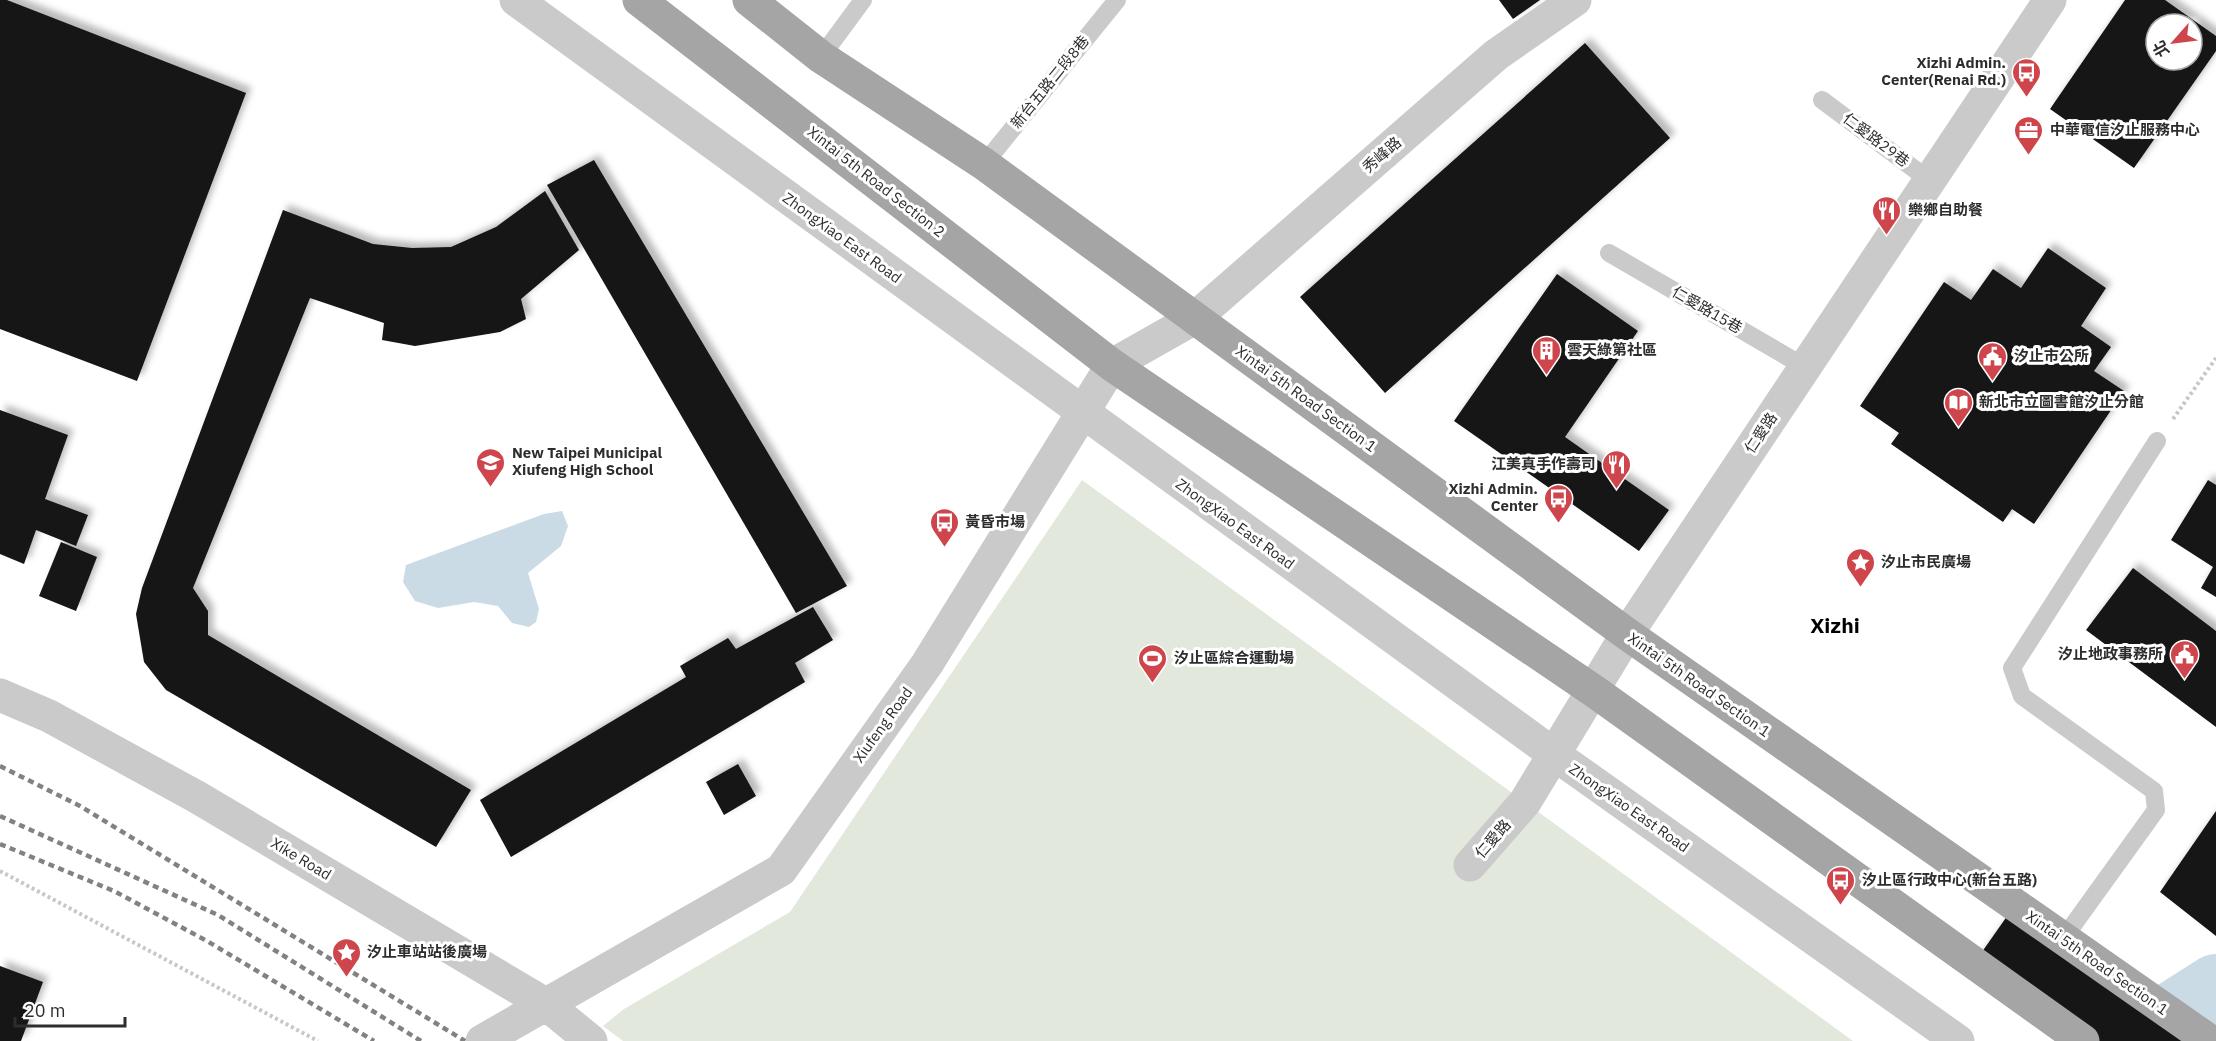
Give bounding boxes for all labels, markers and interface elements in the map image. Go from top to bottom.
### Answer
north arrow [2144,12,2204,72]
street label: 新台五路二段8巷 [1006,31,1093,132]
text: 北 [2148,37,2173,61]
place label: Xizhi Admin. Center(Renai Rd.) [1881,53,2006,89]
bus stop icon: Xizhi Admin. Center(Renai Rd.) [2011,56,2043,98]
street label: 仁愛路29巷 [1839,109,1913,171]
office icon: 中華電信汐止服務中心 [2013,114,2045,156]
place label: 中華電信汐止服務中心 [2050,120,2200,139]
street label: Xintai 5th Road Section 2 [804,122,949,241]
street label: 秀峰路 [1358,133,1405,177]
street label: ZhongXiao East Road [779,188,905,287]
restaurant icon: 樂鄉自助餐 [1871,194,1903,236]
place label: 樂鄉自助餐 [1908,200,1983,219]
street label: 仁愛路15巷 [1669,282,1746,337]
building icon: 雲天綠第社區 [1530,334,1562,376]
place label: 雲天綠第社區 [1567,340,1657,359]
public building icon: 汐止市公所 [1977,340,2009,382]
street label: Xintai 5th Road Section 1 [1232,341,1380,456]
place label: 汐止市公所 [2014,346,2089,365]
library icon: 新北市立圖書館汐止分館 [1942,386,1974,428]
place label: 新北市立圖書館汐止分館 [1979,392,2144,411]
street label: 仁愛路 [1740,409,1781,457]
place label: New Taipei Municipal Xiufeng High School [512,443,662,479]
school or university icon: New Taipei Municipal Xiufeng High School [475,446,507,488]
restaurant icon: 江美真手作壽司 [1601,448,1633,490]
place label: 江美真手作壽司 [1491,454,1596,473]
street label: ZhongXiao East Road [1172,474,1298,573]
place label: Xizhi Admin. Center [1448,479,1538,515]
bus stop icon: Xizhi Admin. Center [1543,482,1575,524]
bus stop icon: 黃昏市場 [928,506,960,548]
place label: 黃昏市場 [965,512,1025,531]
place icon: 汐止市民廣場 [1844,546,1876,588]
place label: 汐止市民廣場 [1881,552,1971,571]
district label: Xizhi [1810,611,1860,639]
street label: Xintai 5th Road Section 1 [1624,628,1774,741]
public building icon: 汐止地政事務所 [2168,638,2200,680]
sports icon: 汐止區綜合運動場 [1137,642,1169,684]
place label: 汐止地政事務所 [2058,644,2163,663]
place label: 汐止區綜合運動場 [1174,648,1294,667]
street label: Xiufeng Road [849,683,916,766]
street label: ZhongXiao East Road [1566,759,1693,856]
street label: 仁愛路 [1471,815,1515,862]
street label: Xike Road [268,833,335,884]
bus stop icon: 汐止區行政中心(新台五路) [1825,864,1857,906]
place label: 汐止區行政中心(新台五路) [1862,870,2037,889]
street label: Xintai 5th Road Section 1 [2022,906,2172,1019]
place icon: 汐止車站站後廣場 [330,936,362,978]
place label: 汐止車站站後廣場 [367,942,487,961]
scale bar [15,990,124,1028]
text: 20 m [24,999,66,1022]

